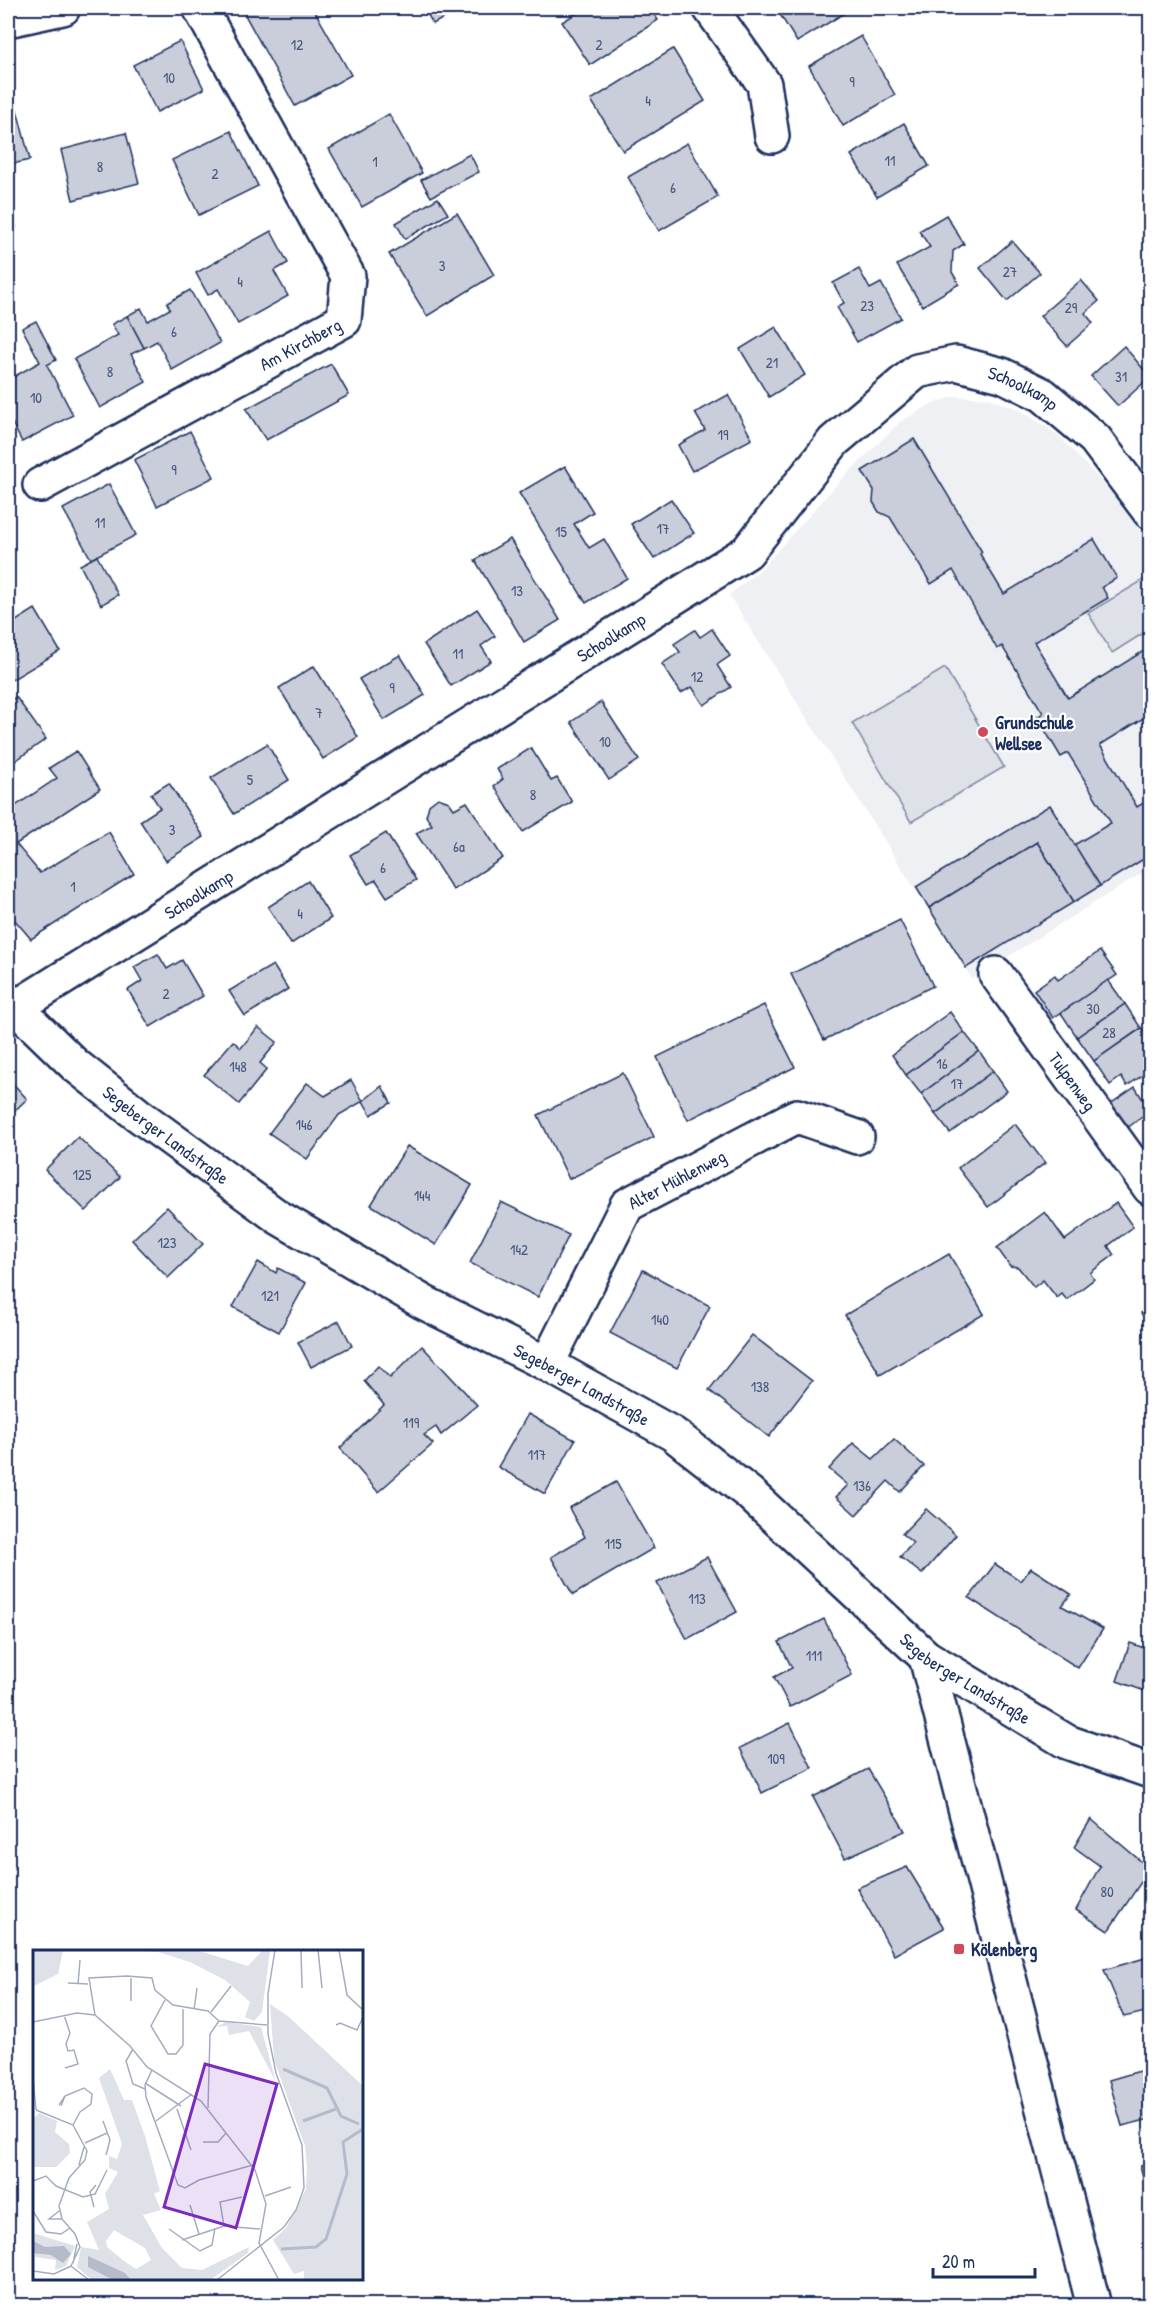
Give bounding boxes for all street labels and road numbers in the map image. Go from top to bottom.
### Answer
street label: Am Kirchberg [255,311,346,376]
street label: Schoolkamp [986,359,1065,416]
street label: Schoolkamp [572,606,650,668]
street label: Schoolkamp [159,863,238,925]
street label: Tulpenweg [1043,1047,1103,1116]
street label: Segeberger Landstraße [98,1079,234,1190]
street label: Alter Mühlenweg [623,1143,730,1215]
street label: Segeberger Landstraße [510,1337,654,1431]
street label: Segeberger Landstraße [895,1627,1035,1730]

